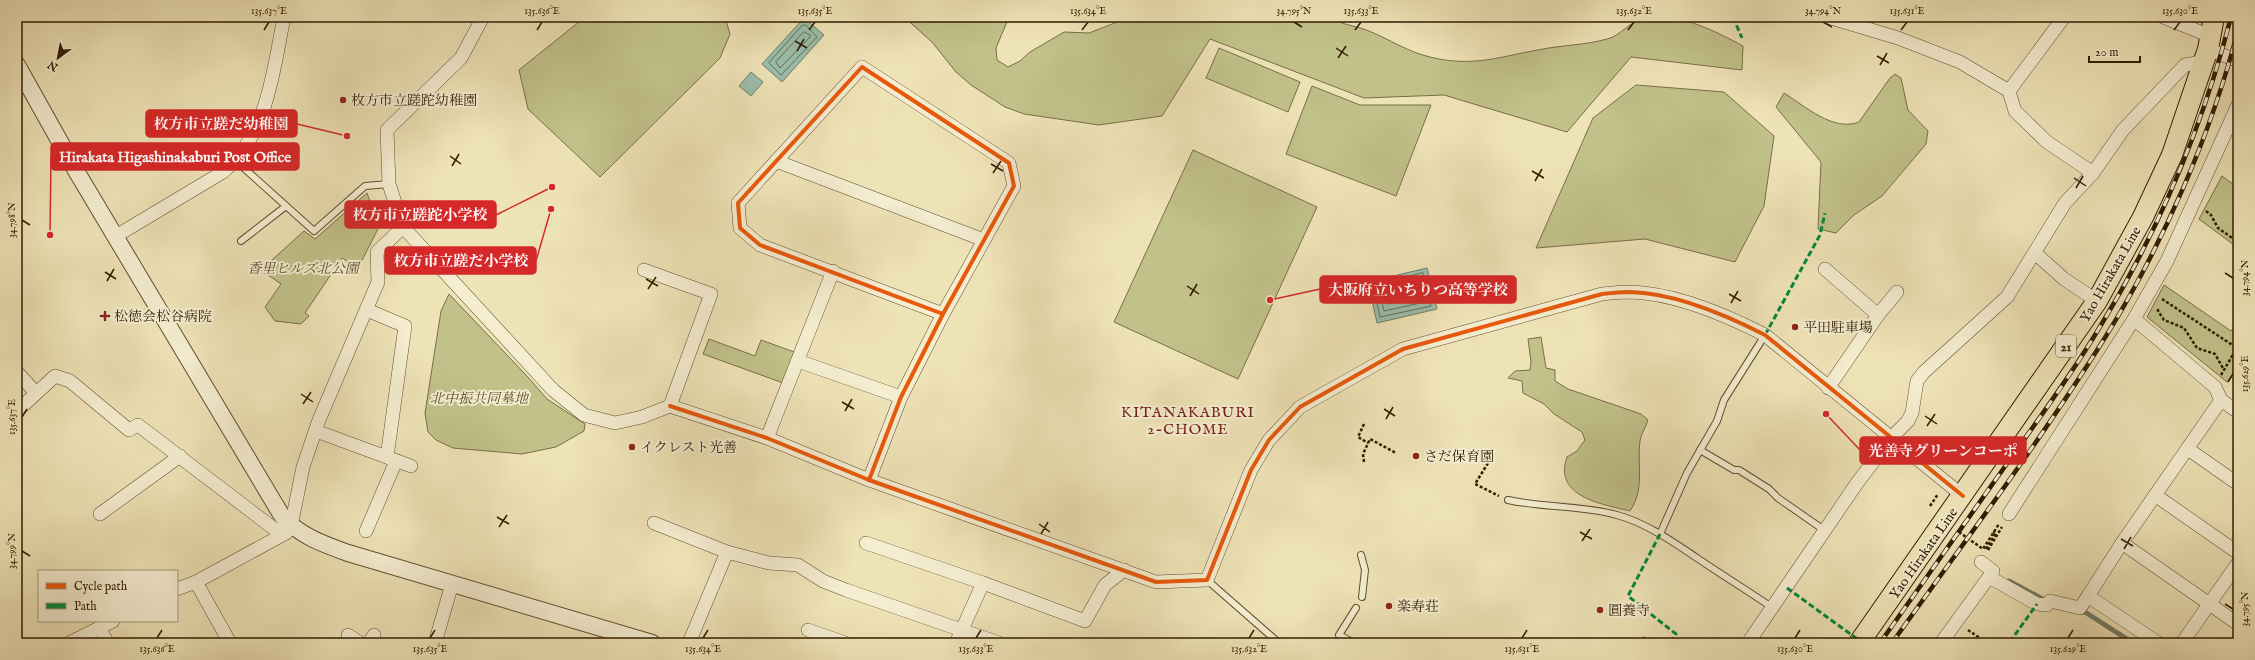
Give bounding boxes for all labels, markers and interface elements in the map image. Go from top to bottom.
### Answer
text: 135.637°E [251,5,287,18]
text: 135.636°E [524,5,560,18]
text: 135.635°E [798,5,833,18]
text: 135.634°E [1070,5,1106,18]
text: 34.795°N [1277,5,1312,18]
text: 135.633°E [1343,5,1379,18]
text: 135.632°E [1616,5,1652,18]
text: 34.794°N [1805,5,1841,18]
text: 135.631°E [1889,5,1925,18]
text: 135.630°E [2162,5,2198,18]
north arrow [38,38,78,78]
scale bar [2089,38,2140,64]
text: 20 m [2095,45,2118,60]
text: N [45,57,62,75]
place label: 枚方市立蹉跎幼稚園 [351,92,477,110]
marker: 枚方市立蹉跎幼稚園 [338,95,348,105]
callout: 枚方市立蹉だ幼稚園 [146,110,297,137]
text: 枚方市立蹉だ幼稚園 [153,115,289,134]
callout: Hirakata Higashinakaburi Post Office [51,143,299,170]
text: Hirakata Higashinakaburi Post Office [59,148,291,167]
callout: 枚方市立蹉跎小学校 [345,201,496,228]
text: 34.798°N [6,202,19,238]
text: 枚方市立蹉跎小学校 [352,206,488,225]
street label: Yao Hirakata Line [2076,223,2146,326]
callout: 枚方市立蹉だ小学校 [385,247,536,274]
text: 枚方市立蹉だ小学校 [393,252,529,271]
park label: 香里ヒルズ北公園 [247,260,361,278]
text: 34.794°N [2239,260,2252,296]
callout: 大阪府立いちりつ高等学校 [1320,276,1516,303]
text: 大阪府立いちりつ高等学校 [1328,281,1508,300]
place label: 松徳会松谷病院 [114,308,212,326]
marker: 松徳会松谷病院 [99,310,111,322]
place label: 平田駐車場 [1803,319,1873,337]
marker: 平田駐車場 [1790,322,1800,332]
road number: 21 [2056,335,2076,357]
text: 135.629°E [2239,356,2252,392]
park label: 北中振共同墓地 [430,390,530,408]
text: 135.637°E [6,399,19,435]
district label: KITANAKABURI 2-CHOME [1121,403,1255,439]
callout: 光善寺グリーンコーポ [1860,437,2026,464]
place label: イクレスト光善 [640,439,737,457]
marker: イクレスト光善 [627,442,637,452]
text: 光善寺グリーンコーポ [1868,442,2018,461]
place label: さだ保育園 [1424,448,1494,466]
marker: さだ保育園 [1411,451,1421,461]
street label: Yao Hirakata Line [1886,504,1962,603]
text: 34.799°N [6,533,19,569]
legend [38,570,178,622]
text: Cycle path [74,579,128,595]
text: 34.795°N [2239,591,2252,626]
place label: 楽寿荘 [1397,598,1439,616]
text: Path [74,599,97,614]
marker: 楽寿荘 [1384,601,1394,611]
place label: 圓養寺 [1608,602,1650,620]
marker: 圓養寺 [1595,605,1605,615]
text: 135.636°E [139,643,175,656]
text: 135.635°E [413,643,448,656]
text: 135.634°E [685,643,721,656]
text: 135.633°E [958,643,994,656]
text: 135.632°E [1231,643,1267,656]
text: 135.631°E [1504,643,1540,656]
text: 135.630°E [1777,643,1813,656]
text: 135.629°E [2050,643,2086,656]

